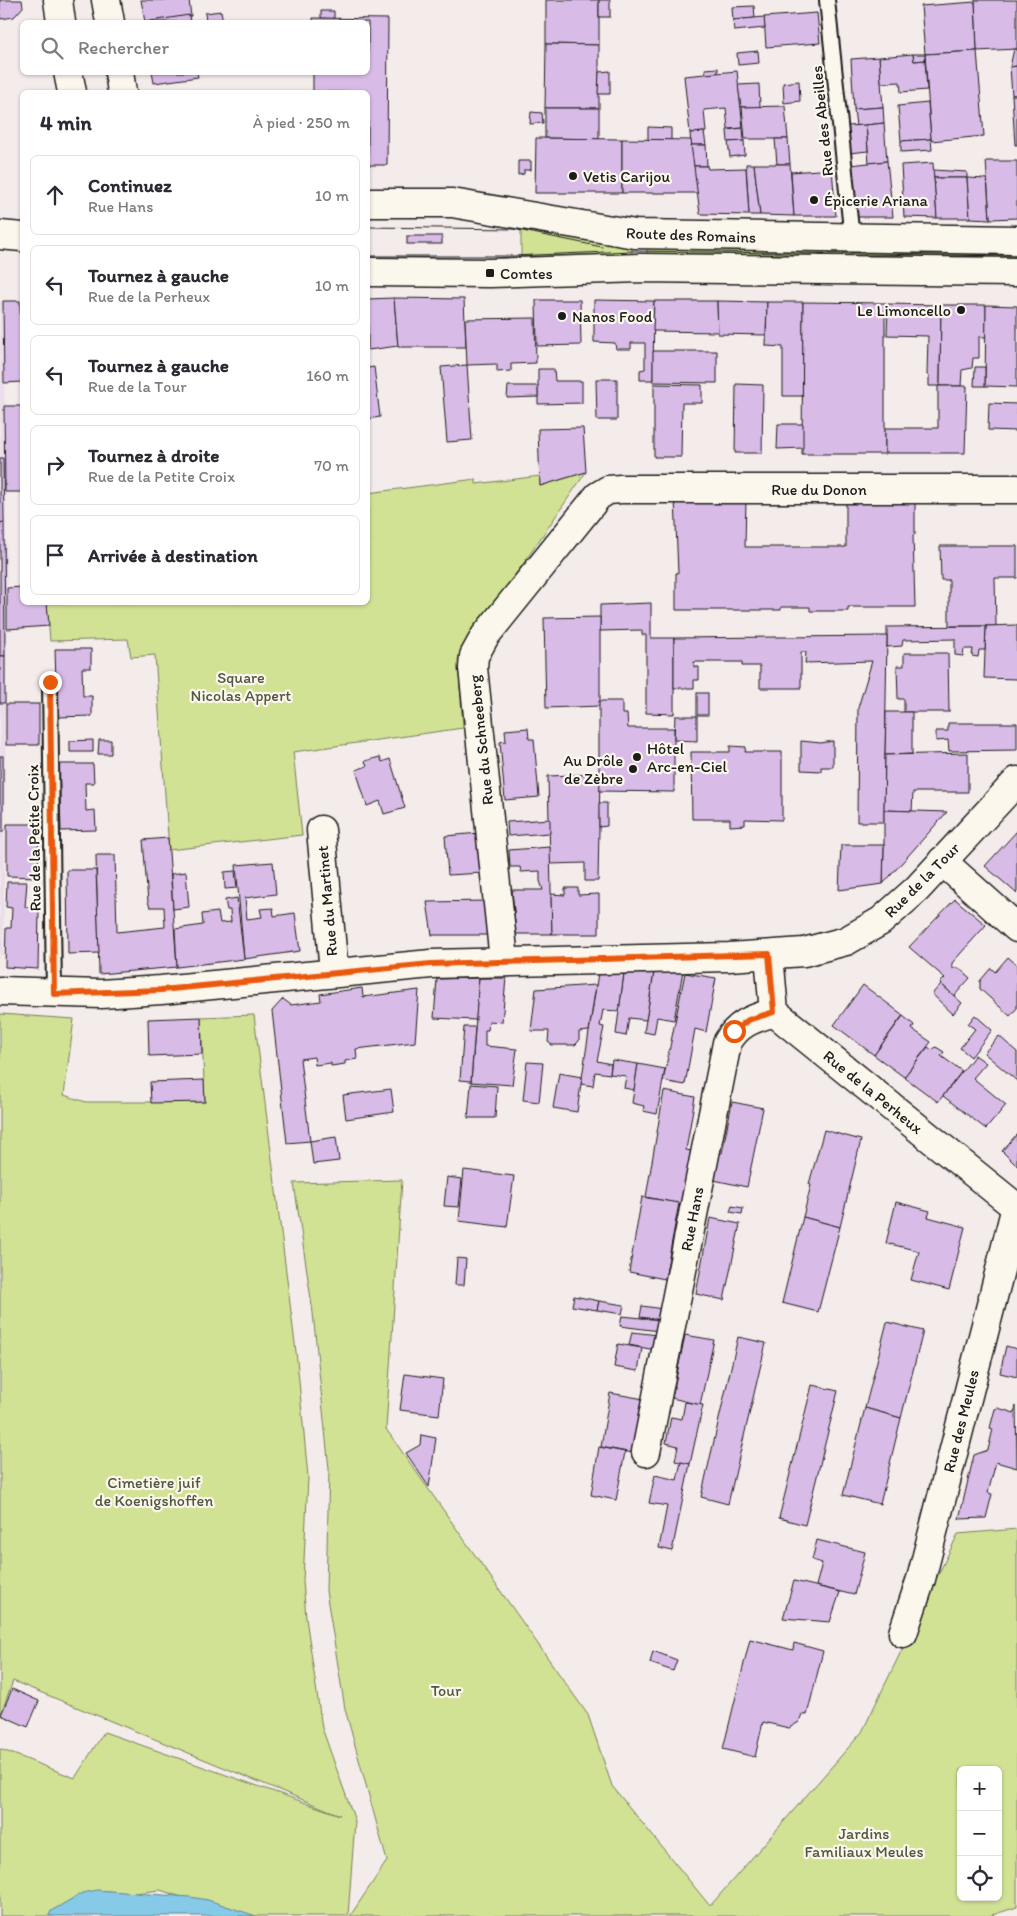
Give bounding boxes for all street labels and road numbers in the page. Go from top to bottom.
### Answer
street label: Rue des Abeilles [807,65,837,177]
street label: Route des Romains [626,223,756,247]
street label: Rue du Donon [771,480,867,499]
street label: Rue du Schneeberg [465,673,497,806]
street label: Rue de la Petite Croix [23,764,45,912]
street label: Rue de la Tour [880,838,964,922]
street label: Rue du Martinet [313,845,341,957]
street label: Rue de la Perheux [820,1046,927,1138]
street label: Rue Hans [676,1185,708,1253]
street label: Rue des Meules [939,1368,983,1474]

